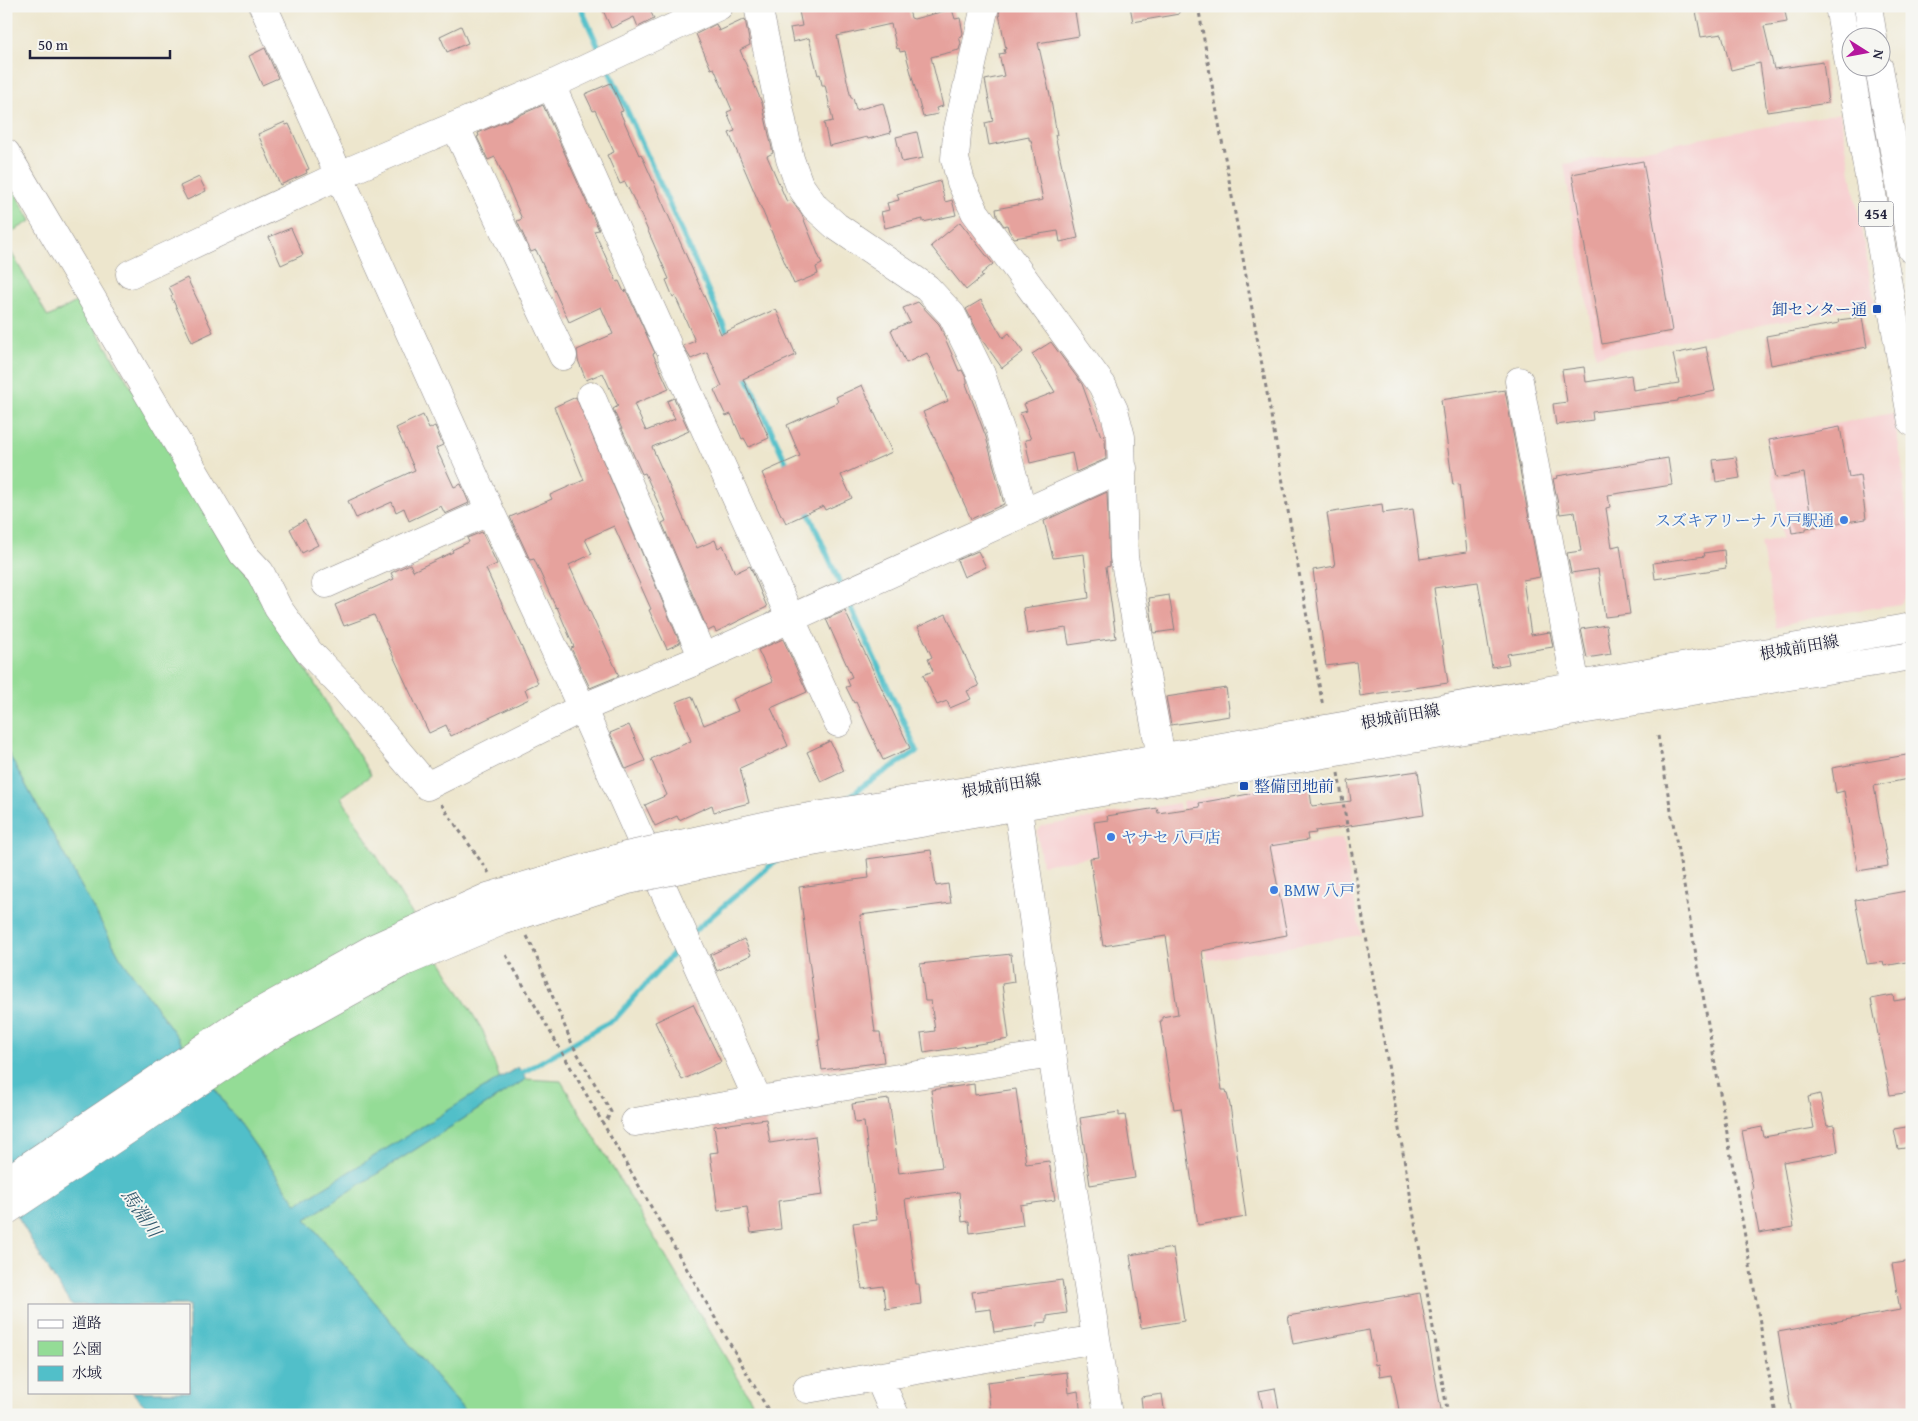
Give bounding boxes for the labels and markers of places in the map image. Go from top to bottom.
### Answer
place label: 卸センター通 [1772,297,1867,321]
marker: 卸センター通 [1871,303,1883,315]
place label: スズキアリーナ 八戸駅通 [1655,508,1834,532]
marker: スズキアリーナ 八戸駅通 [1838,514,1850,526]
place label: 整備団地前 [1254,774,1334,798]
marker: 整備団地前 [1238,780,1250,792]
place label: ヤナセ 八戸店 [1121,825,1220,849]
marker: ヤナセ 八戸店 [1105,831,1117,843]
place label: BMW 八戸 [1284,878,1355,902]
marker: BMW 八戸 [1268,884,1280,896]

